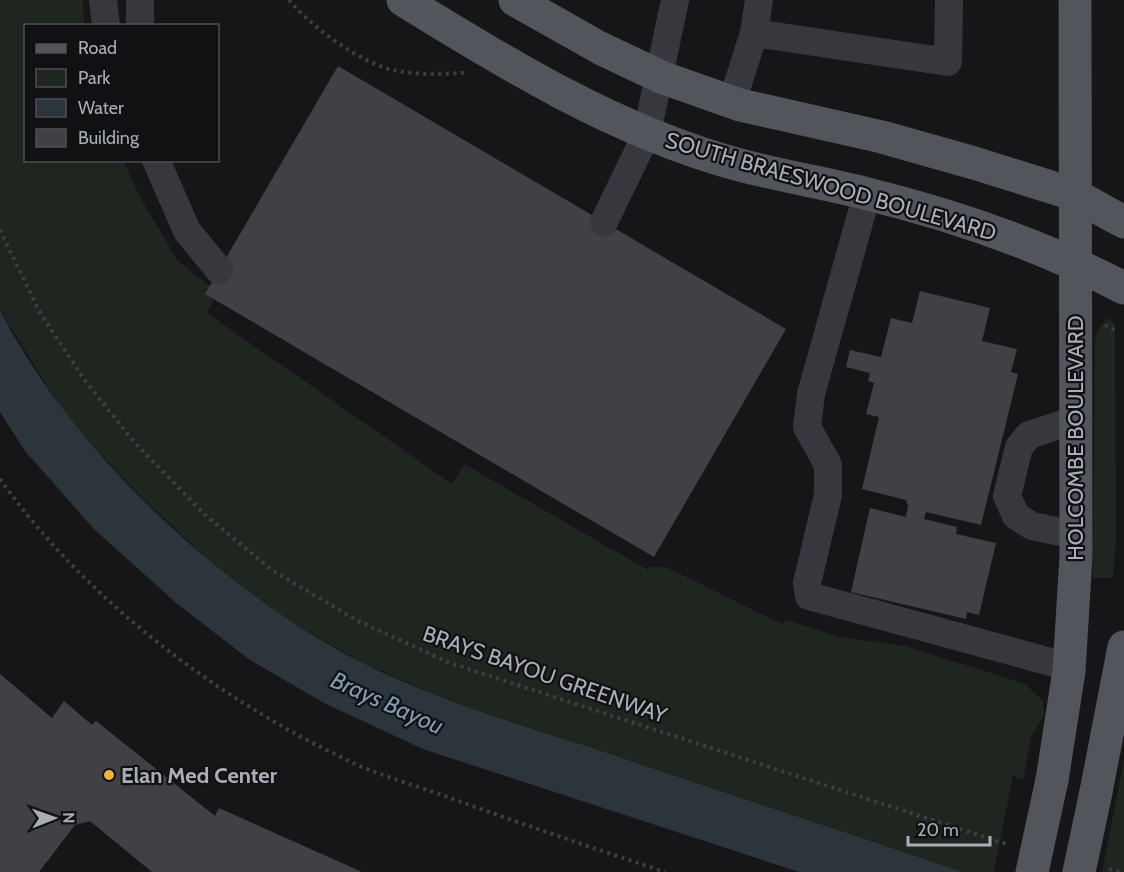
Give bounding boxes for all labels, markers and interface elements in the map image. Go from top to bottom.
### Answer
legend [24,24,219,162]
text: Road [78,37,117,59]
text: Park [78,67,111,89]
text: Water [78,97,124,119]
street label: SOUTH BRAESWOOD BOULEVARD [662,126,999,247]
text: Building [78,127,140,149]
street label: HOLCOMBE BOULEVARD [1062,315,1089,561]
street label: BRAYS BAYOU GREENWAY [419,620,671,729]
water label: Brays Bayou [326,665,448,740]
place label: Elan Med Center [121,762,278,789]
marker: Elan Med Center [102,768,116,782]
north arrow [24,788,84,848]
scale bar [908,809,990,847]
text: N [59,812,78,824]
text: 20 m [917,819,959,841]

